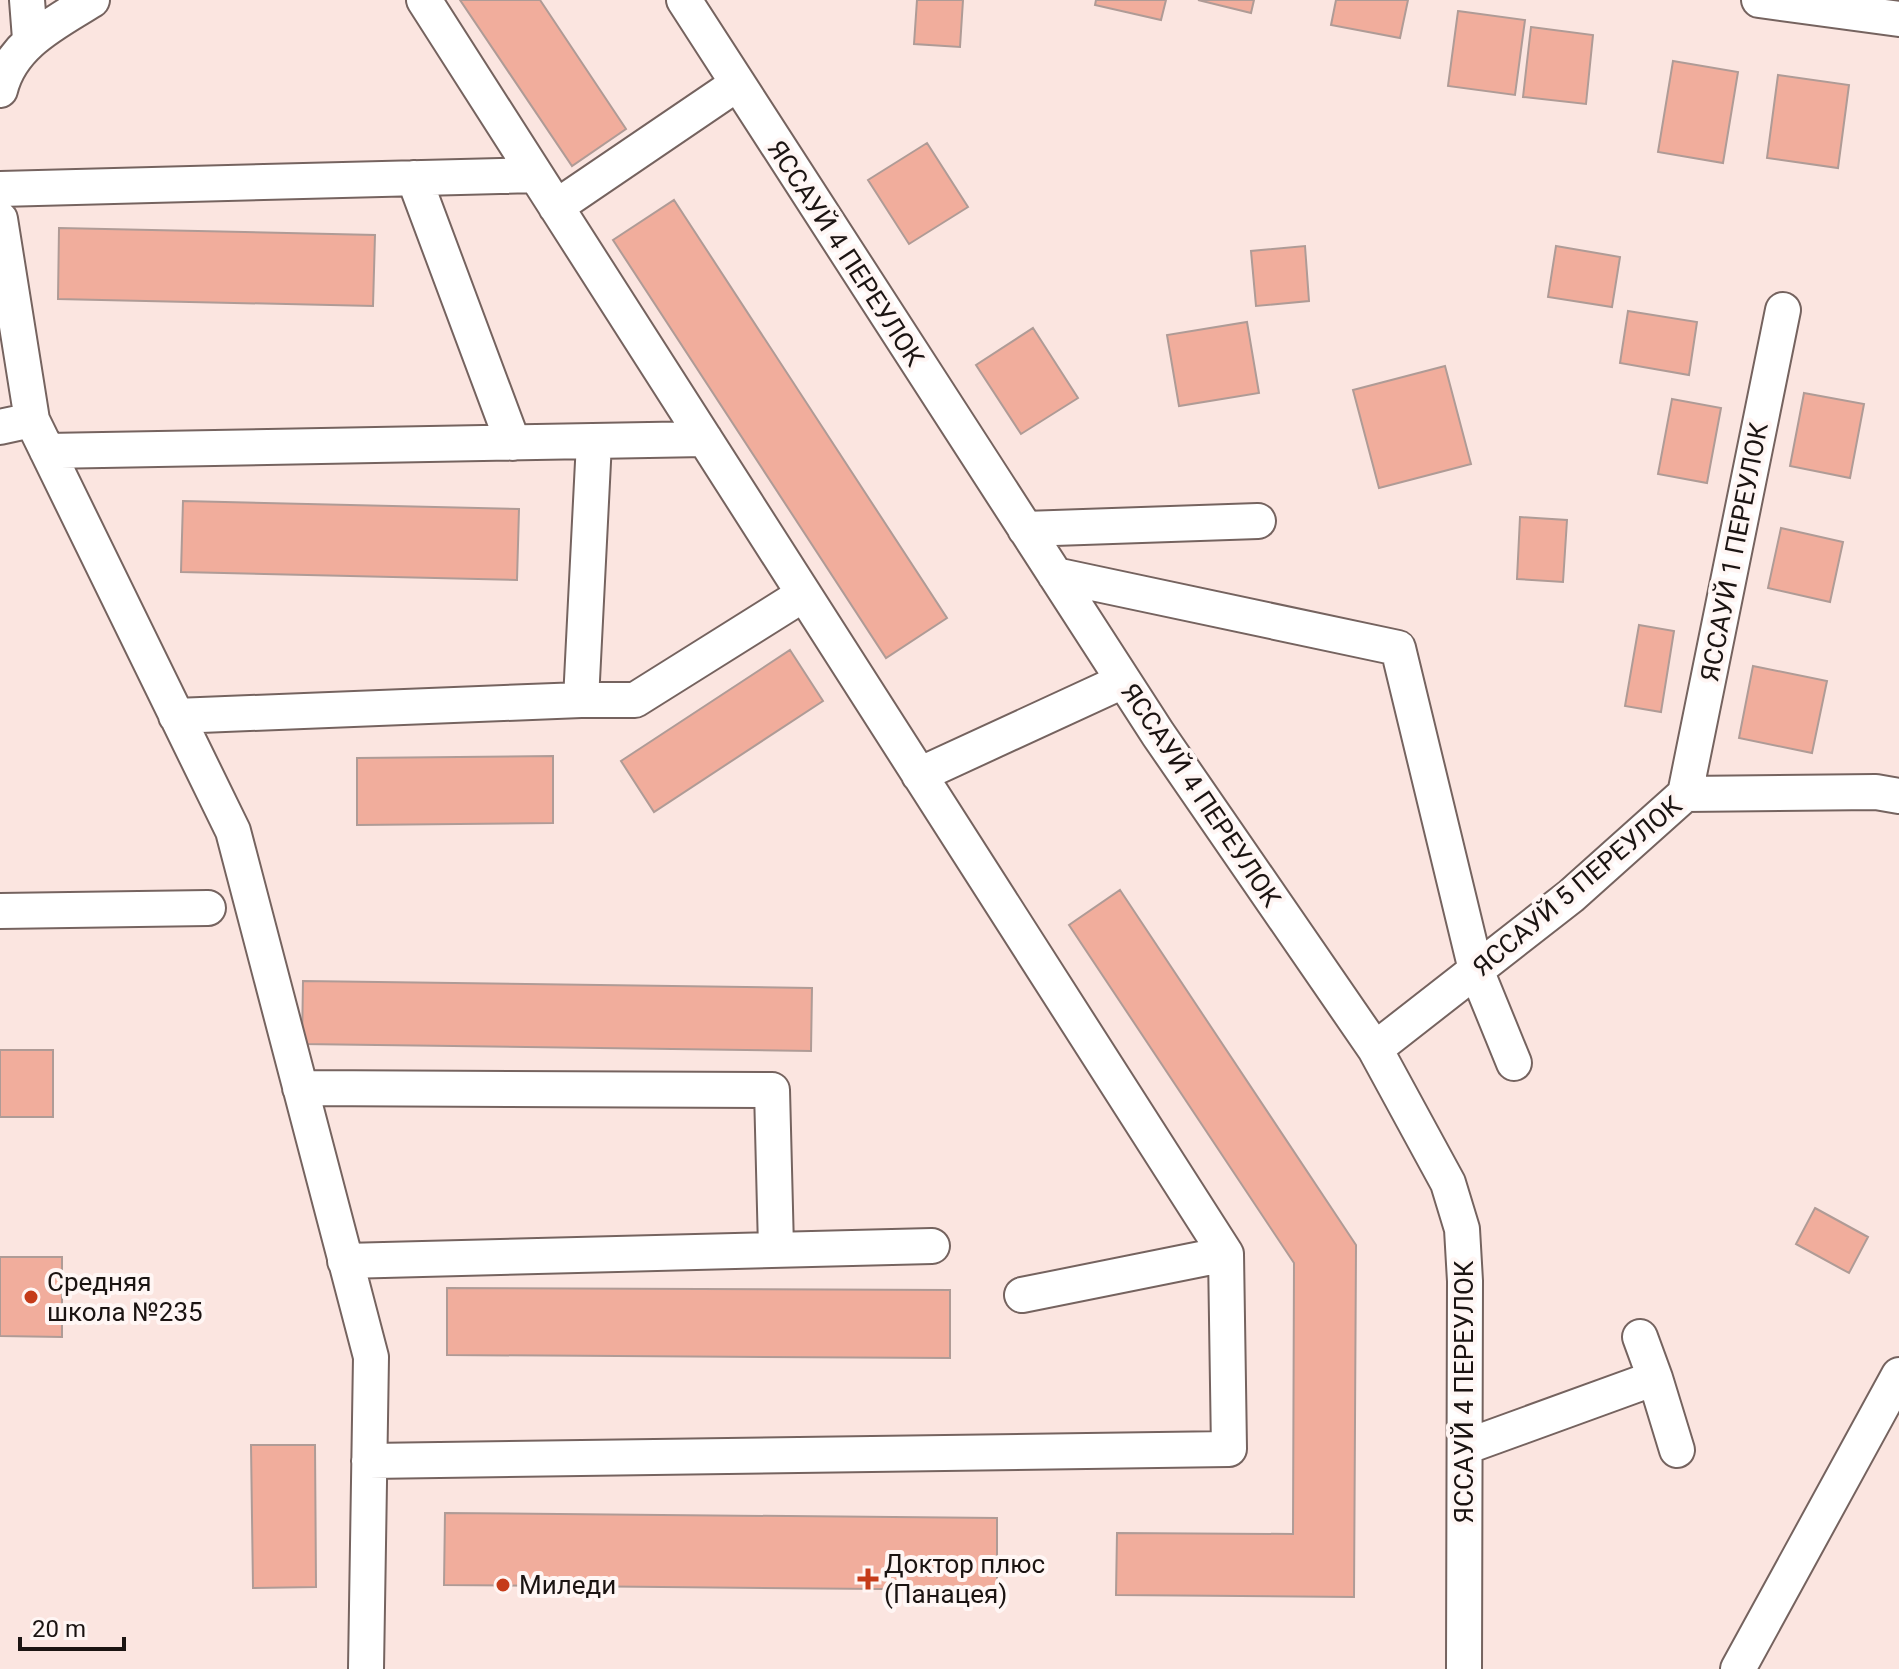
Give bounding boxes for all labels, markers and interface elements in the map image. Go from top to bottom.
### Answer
street label: ЯССАУЙ 4 ПЕРЕУЛОК [762,135,930,372]
street label: ЯССАУЙ 1 ПЕРЕУЛОК [1694,420,1774,684]
street label: ЯССАУЙ 4 ПЕРЕУЛОК [1115,678,1287,913]
street label: ЯССАУЙ 5 ПЕРЕУЛОК [1467,790,1688,982]
street label: ЯССАУЙ 4 ПЕРЕУЛОК [1449,1260,1479,1523]
place label: Средняя школа №235 [47,1267,203,1327]
marker: Средняя школа №235 [22,1288,40,1306]
place label: Доктор плюс (Панацея) [884,1549,1045,1609]
place label: Миледи [519,1570,616,1600]
marker: Доктор плюс (Панацея) [859,1570,877,1588]
marker: Миледи [494,1576,512,1594]
scale bar [20,1601,124,1651]
text: 20 m [32,1615,86,1643]

